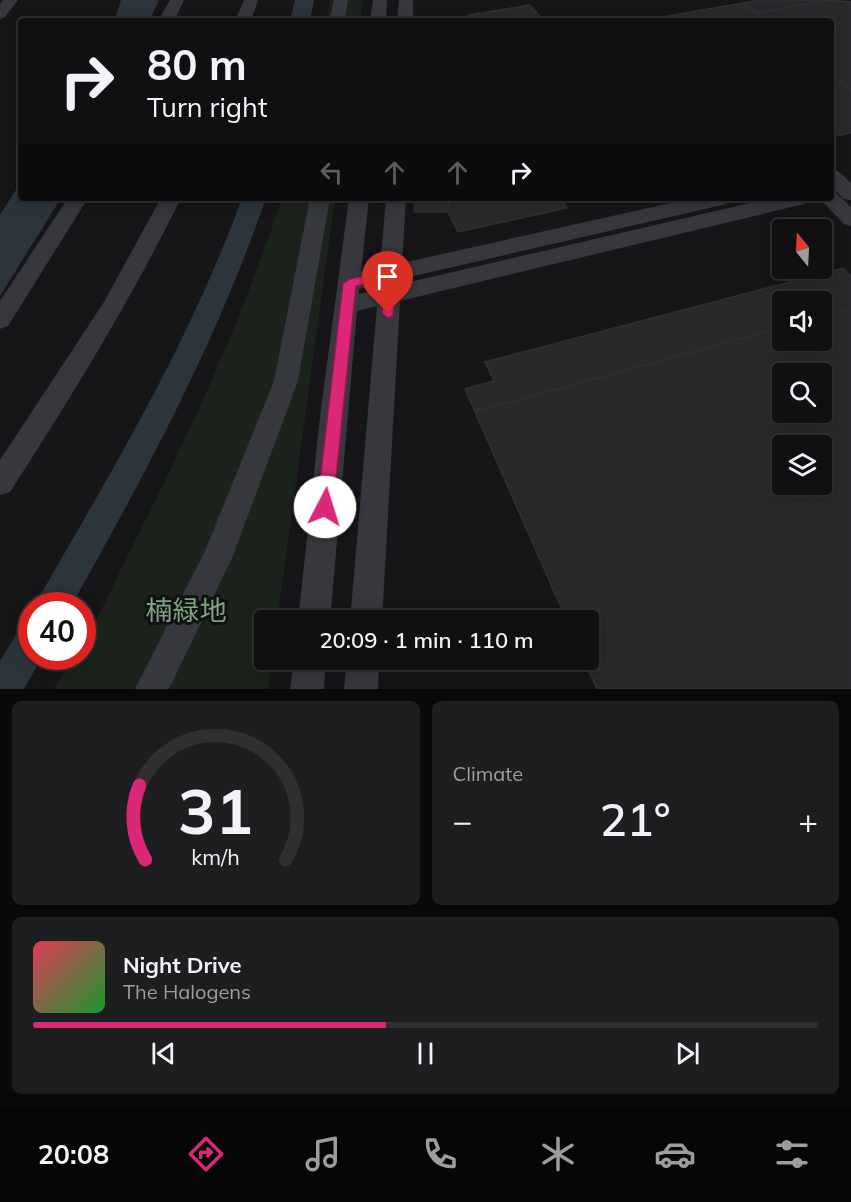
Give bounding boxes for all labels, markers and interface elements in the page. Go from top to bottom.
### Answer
text: 80 m [147,38,247,91]
icon: right [48,42,126,120]
text: Turn right [147,90,267,124]
icon: left [315,156,348,189]
icon: ahead [378,156,411,189]
icon: ahead [441,156,474,189]
icon: right [504,156,537,189]
north arrow [772,219,832,279]
map controls [772,219,832,495]
pin [362,251,413,313]
icon: arrive [371,260,404,293]
button: sound [772,291,832,351]
button: search [772,363,832,423]
button: layers [772,435,832,495]
position arrow [293,475,357,539]
speed limit sign: 40 [18,592,96,670]
park label: 楠緑地 [146,593,227,627]
text: 20:09 · 1 min · 110 m [319,626,534,654]
text: Climate [453,761,523,786]
text: 31 [178,771,253,850]
text: 21° [600,791,671,847]
text: − [453,800,472,841]
text: + [798,800,818,841]
text: km/h [191,843,240,870]
text: Night Drive [123,951,242,979]
text: The Halogens [123,979,251,1004]
icon: previous [147,1037,180,1070]
icon: pause [409,1037,442,1070]
icon: next [671,1037,704,1070]
icon: directions [185,1133,227,1175]
icon: music [302,1133,344,1175]
icon: phone [419,1133,461,1175]
icon: climate [537,1133,579,1175]
icon: car [654,1133,696,1175]
icon: filters [771,1133,813,1175]
text: 20:08 [38,1137,109,1171]

